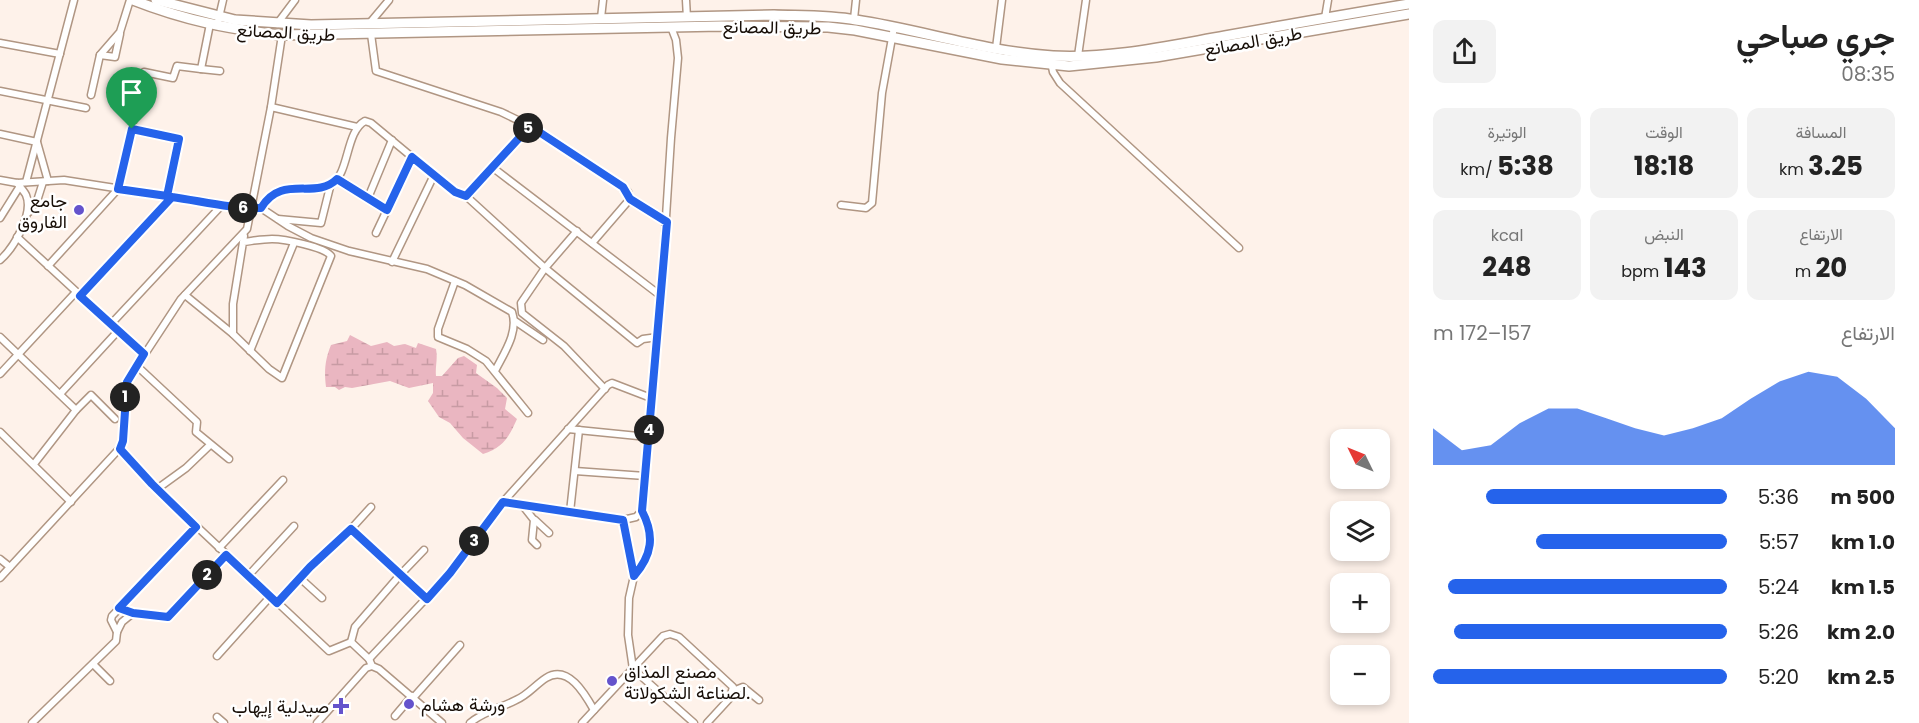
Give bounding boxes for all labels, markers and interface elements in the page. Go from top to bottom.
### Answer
text: جري صباحي [1736,13,1895,60]
street label: طريق المصانع [722,14,822,40]
street label: طريق المصانع [236,17,336,47]
street label: طريق المصانع [1202,20,1304,62]
button: share [1433,20,1496,83]
text: 08:35 [1841,60,1895,88]
pin [106,67,157,129]
icon: arrive [115,76,148,109]
pin: 5 [513,113,543,143]
text: 5 [523,116,533,139]
text: الوتيرة [1487,121,1527,144]
text: الوقت [1645,121,1683,144]
text: المسافة [1796,121,1846,144]
text: 5:38 [1497,148,1554,184]
text: 18:18 [1634,148,1694,184]
text: 3.25 [1808,148,1863,184]
text: /km [1460,158,1497,181]
text: km [1779,158,1808,181]
place label: جامع الفاروق [18,188,67,234]
pin: 6 [228,193,258,223]
text: 6 [238,196,248,219]
marker: جامع الفاروق [72,203,86,217]
text: النبض [1644,223,1684,246]
text: الارتفاع [1799,223,1843,246]
text: kcal [1491,224,1523,247]
text: 248 [1482,249,1532,285]
text: 143 [1664,250,1707,286]
text: 20 [1815,250,1847,286]
text: bpm [1621,260,1664,283]
text: m [1795,260,1815,283]
text: 157–172 m [1433,319,1531,347]
text: الارتفاع [1841,319,1895,347]
pin: 1 [110,382,140,412]
text: 1 [122,385,128,408]
pin: 4 [634,415,664,445]
text: 4 [644,418,654,441]
north arrow [1330,429,1390,489]
map controls [1330,429,1390,705]
text: 5:36 [1758,483,1799,511]
text: 500 m [1830,483,1895,511]
button: layers [1330,501,1390,561]
pin: 3 [459,526,489,556]
text: 5:57 [1759,528,1799,556]
text: 1.0 km [1831,528,1895,556]
text: 3 [469,529,479,552]
pin: 2 [192,560,222,590]
text: 2 [202,563,212,586]
button: + [1330,573,1390,633]
text: 5:24 [1758,573,1799,601]
text: 1.5 km [1831,573,1895,601]
text: 5:26 [1758,618,1799,646]
text: 2.0 km [1827,618,1895,646]
button: − [1330,645,1390,705]
place label: مصنع المذاق لصناعة الشكولاتة. [624,659,750,705]
text: 5:20 [1758,663,1799,691]
text: 2.5 km [1827,663,1895,691]
marker: مصنع المذاق لصناعة الشكولاتة. [605,674,619,688]
place label: ورشة هشام [421,692,505,717]
place label: صيدلية إيهاب [232,694,329,719]
marker: ورشة هشام [402,697,416,711]
marker: صيدلية إيهاب [334,699,348,713]

